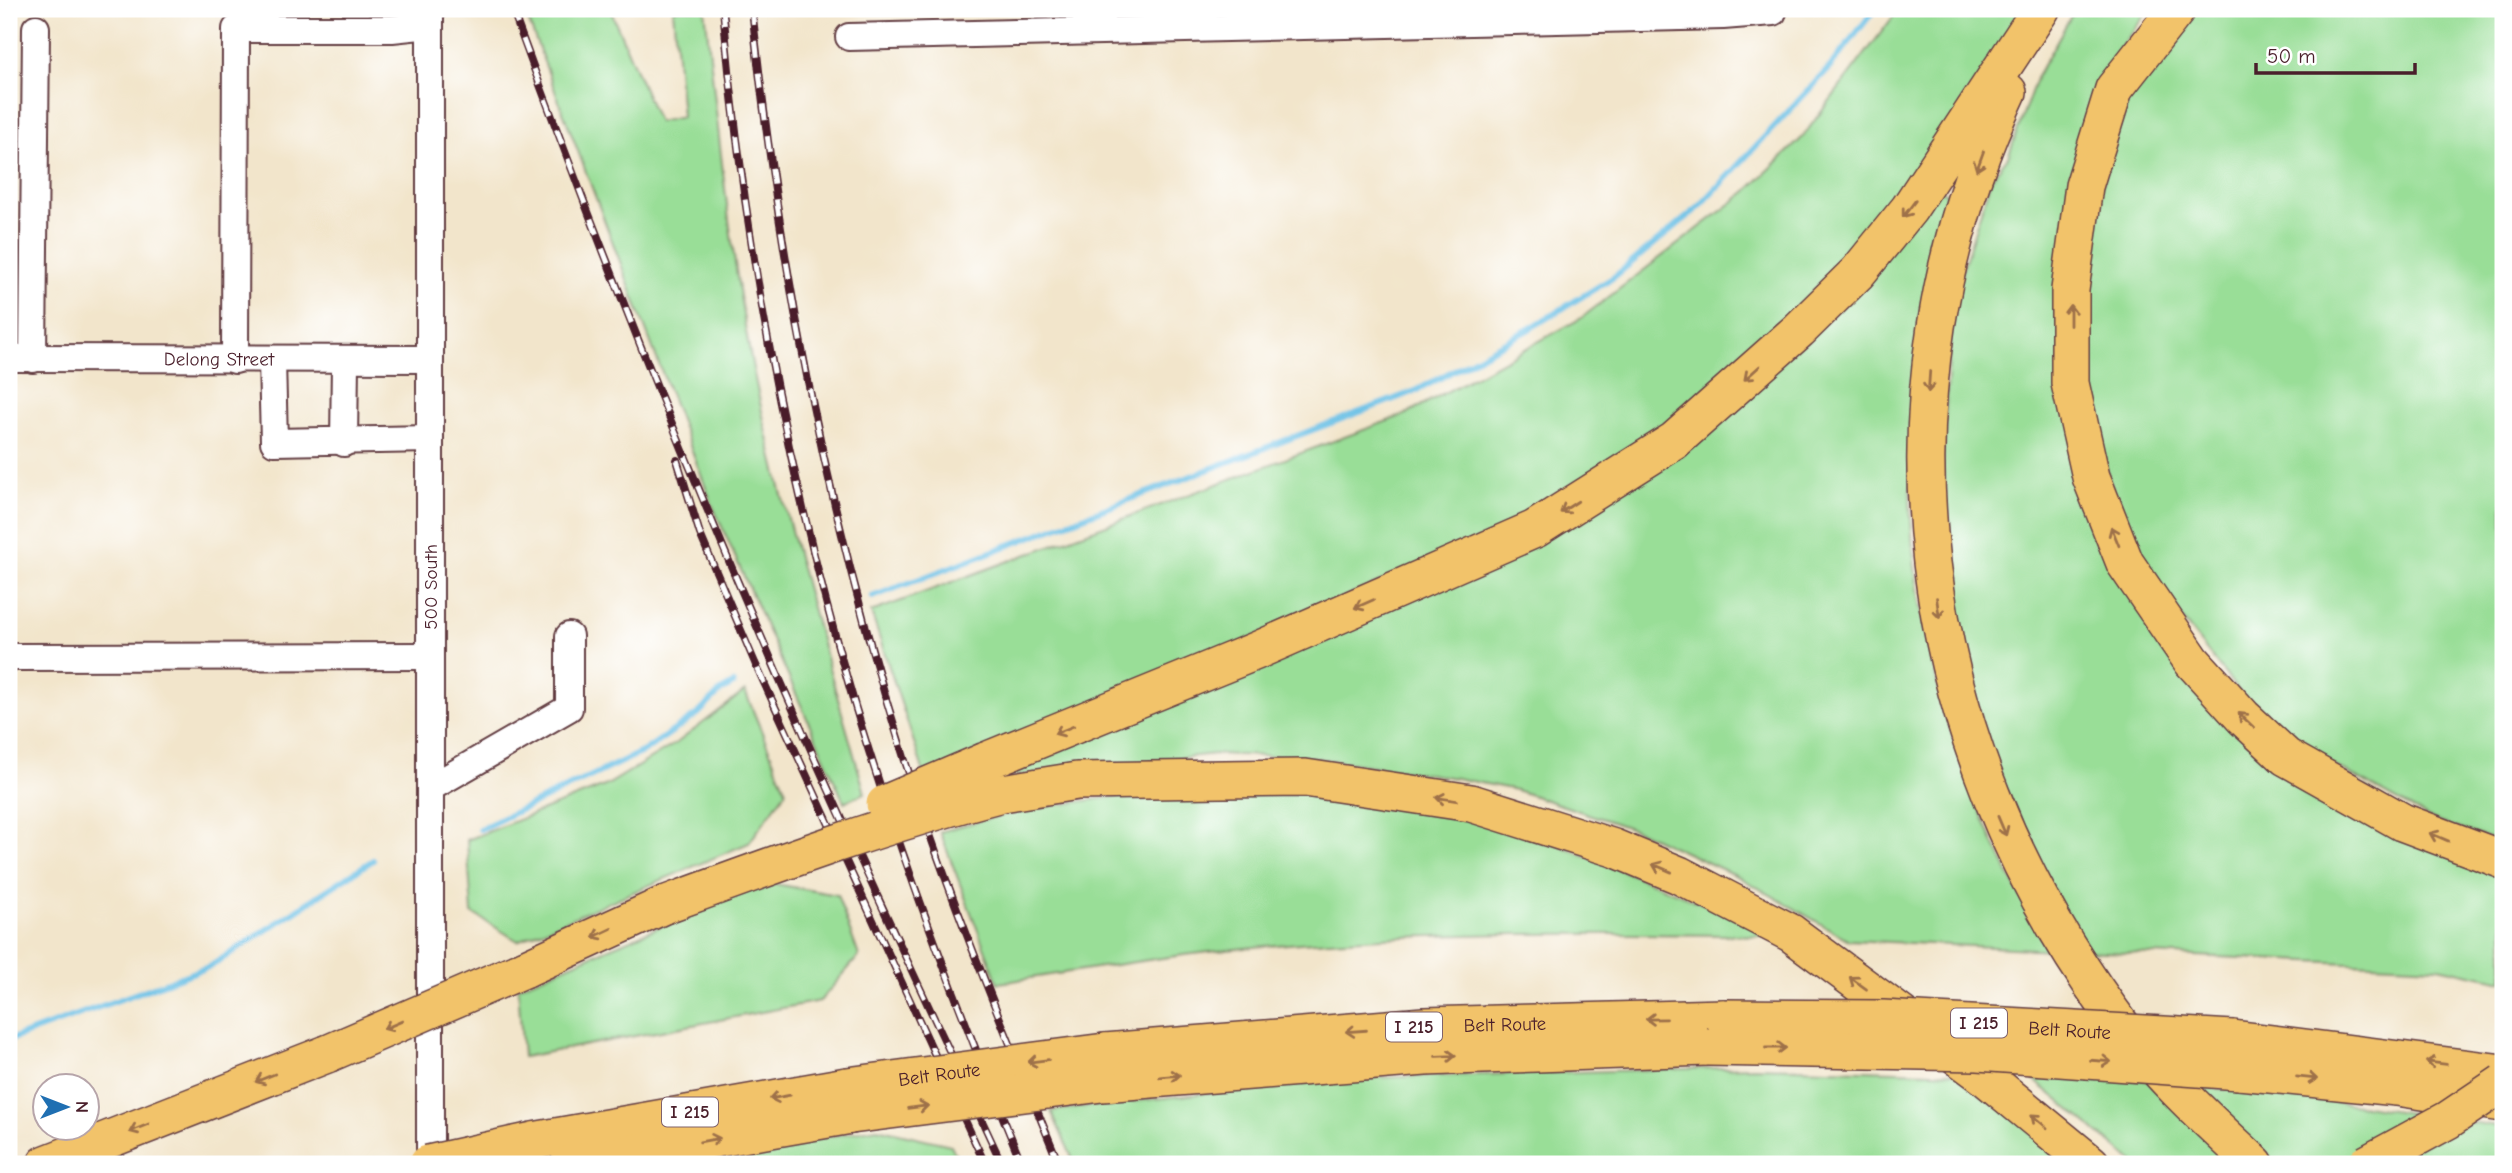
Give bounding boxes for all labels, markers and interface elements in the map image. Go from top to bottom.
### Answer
scale bar [2256,32,2416,76]
text: 50 m [2267,44,2316,68]
one-way arrow [1972,149,1985,171]
one-way arrow [1901,199,1916,217]
one-way arrow [2063,304,2077,327]
street label: Delong Street [164,348,275,371]
one-way arrow [1743,365,1761,381]
one-way arrow [1922,370,1935,392]
one-way arrow [1560,499,1579,514]
one-way arrow [2107,526,2120,547]
street label: 500 South [420,544,442,630]
one-way arrow [1931,596,1944,619]
one-way arrow [1354,598,1375,611]
one-way arrow [2238,711,2255,728]
one-way arrow [1053,724,1075,737]
one-way arrow [1435,792,1458,805]
one-way arrow [1997,814,2010,836]
one-way arrow [2428,830,2450,843]
one-way arrow [1652,861,1674,874]
one-way arrow [592,927,613,940]
one-way arrow [1849,975,1868,990]
road number: I 215 [1951,1008,2007,1038]
road number: I 215 [1386,1012,1442,1042]
one-way arrow [1645,1012,1668,1025]
street label: Belt Route [1463,1013,1547,1037]
street label: Belt Route [2028,1017,2111,1044]
one-way arrow [383,1019,405,1032]
one-way arrow [1344,1024,1367,1037]
one-way arrow [1764,1041,1787,1055]
one-way arrow [1434,1049,1457,1062]
one-way arrow [1027,1054,1049,1067]
one-way arrow [2089,1055,2112,1068]
one-way arrow [2425,1056,2448,1069]
street label: Belt Route [897,1059,982,1091]
one-way arrow [1159,1070,1181,1083]
north arrow [32,1072,102,1142]
one-way arrow [2295,1072,2318,1085]
one-way arrow [254,1073,276,1086]
one-way arrow [769,1091,792,1104]
road number: I 215 [662,1098,718,1126]
one-way arrow [906,1100,929,1113]
text: N [71,1101,93,1113]
one-way arrow [2030,1113,2048,1129]
one-way arrow [129,1122,151,1135]
one-way arrow [698,1133,721,1146]

